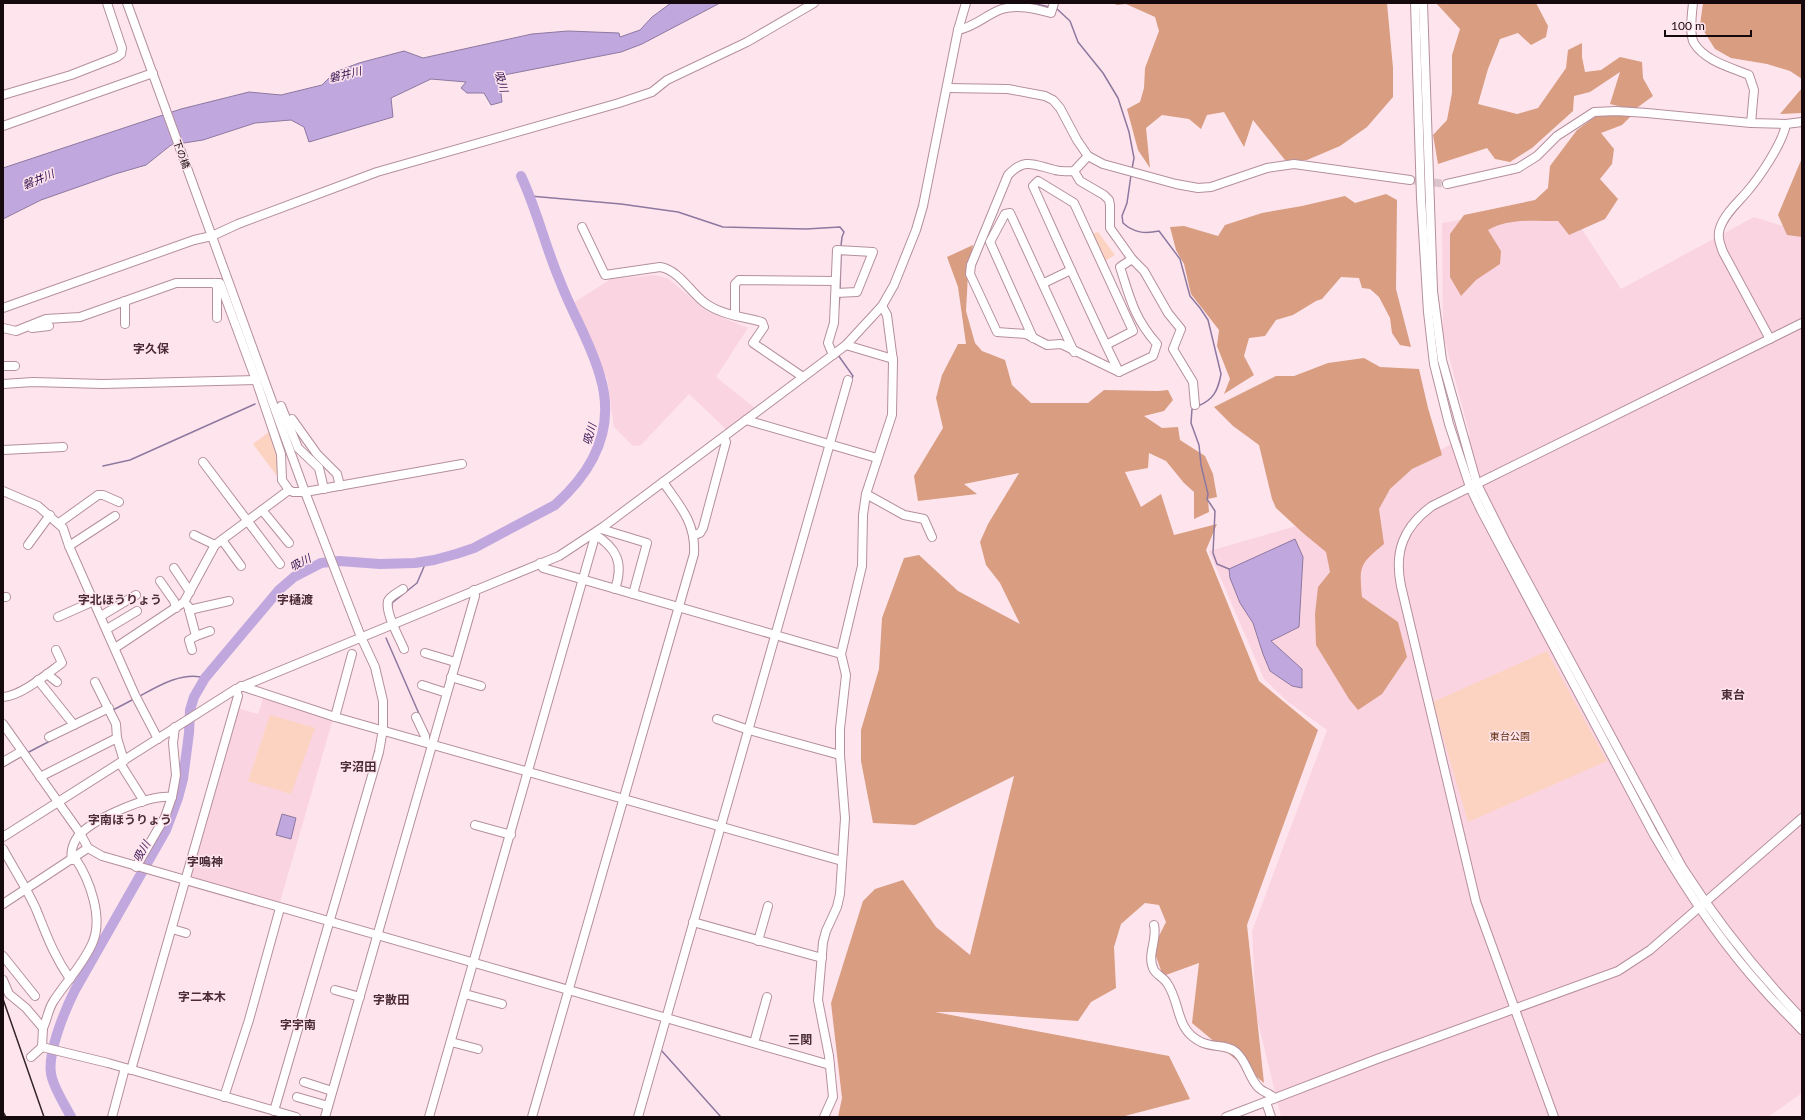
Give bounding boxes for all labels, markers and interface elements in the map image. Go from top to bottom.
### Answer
scale bar [1665,12,1751,38]
text: 100 m [1671,18,1705,33]
water label: 磐井川 [327,63,364,84]
water label: 吸川 [493,69,511,94]
street label: 下の橋 [171,138,193,170]
water label: 磐井川 [20,166,57,191]
district label: 字久保 [133,341,169,356]
water label: 吸川 [580,421,599,446]
water label: 吸川 [287,551,314,573]
district label: 字北ほうりょう [78,592,162,607]
district label: 字樋渡 [277,592,313,607]
district label: 東台 [1721,687,1745,702]
park label: 東台公園 [1490,730,1530,742]
district label: 字沼田 [340,759,376,774]
district label: 字南ほうりょう [88,812,172,827]
water label: 吸川 [130,837,153,864]
district label: 字鳴神 [187,854,223,869]
district label: 字二本木 [178,989,226,1004]
district label: 字散田 [373,992,409,1007]
district label: 字宇南 [280,1017,316,1032]
district label: 三関 [788,1032,812,1047]

